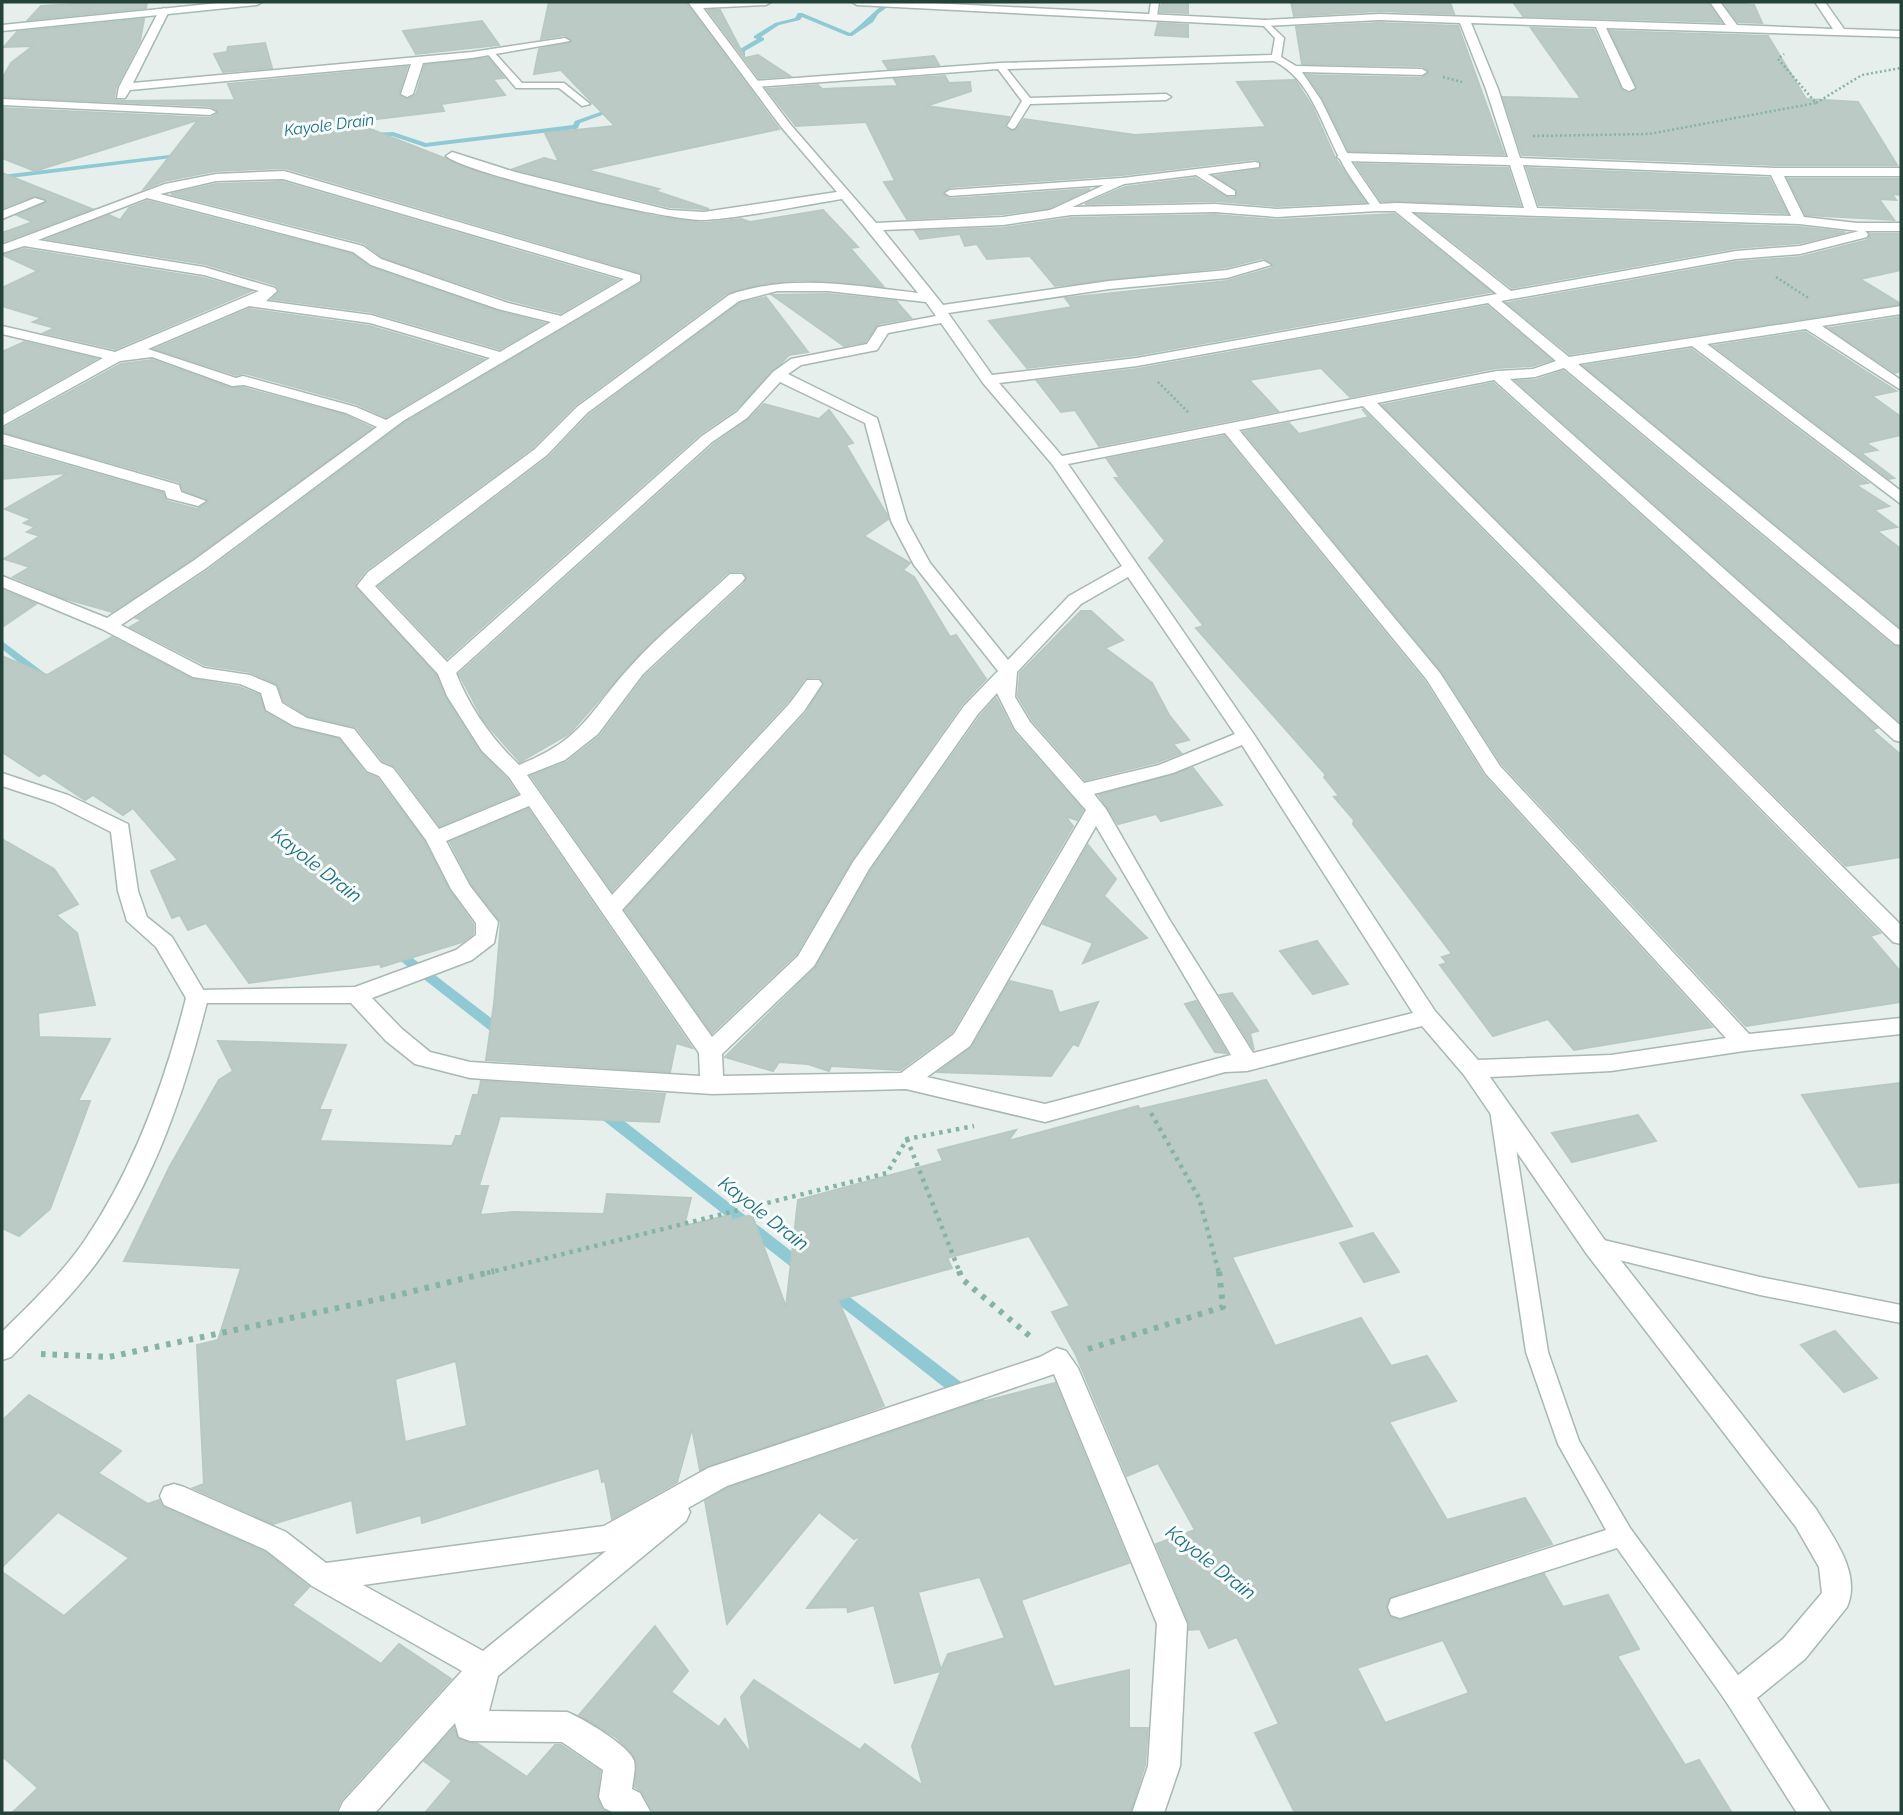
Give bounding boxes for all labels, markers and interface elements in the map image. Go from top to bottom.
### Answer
water label: Kayole Drain [283,110,375,140]
water label: Kayole Drain [268,823,366,907]
water label: Kayole Drain [715,1171,813,1255]
water label: Kayole Drain [1162,1520,1260,1604]

